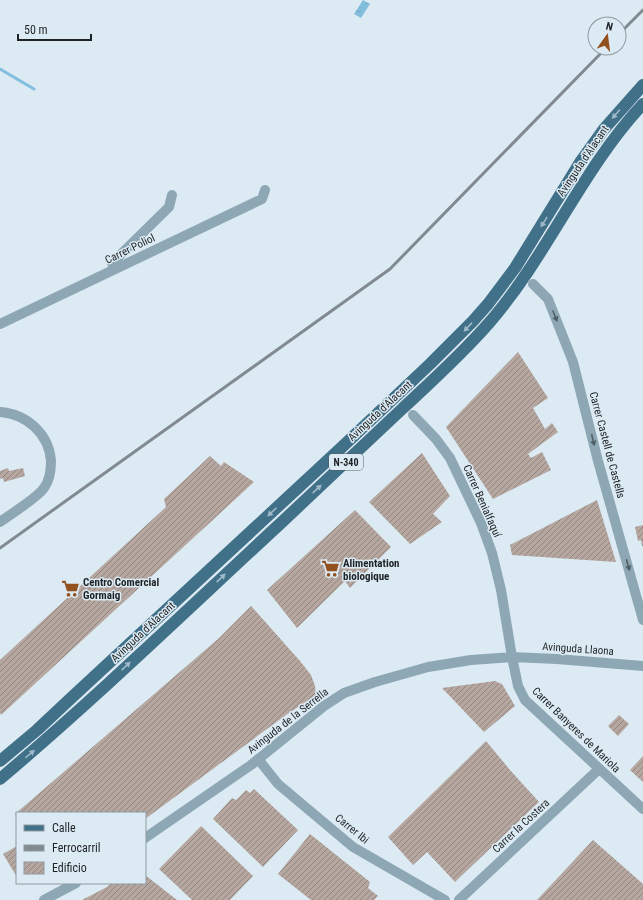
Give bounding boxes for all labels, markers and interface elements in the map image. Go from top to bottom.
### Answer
scale bar [18,16,91,42]
north arrow [587,16,627,56]
text: N [604,20,614,34]
text: 50 m [24,23,48,37]
one-way arrow [612,109,621,119]
street label: Avinguda d'Alacant [555,123,611,199]
one-way arrow [540,216,548,227]
street label: Carrer Poliol [103,231,157,267]
one-way arrow [552,310,558,322]
one-way arrow [464,322,473,331]
street label: Avinguda d'Alacant [345,378,415,444]
street label: Carrer Castell de Castells [587,390,627,500]
one-way arrow [590,434,596,446]
road number: N-340 [329,454,363,470]
street label: Carrer Benialfaquí [460,463,504,540]
one-way arrow [312,485,322,494]
one-way arrow [267,507,277,517]
place label: Alimentation biologique [343,557,400,583]
supermarket icon: Alimentation biologique [320,559,340,579]
one-way arrow [625,559,631,571]
one-way arrow [217,574,226,583]
place label: Centro Comercial Gormaig [83,576,159,602]
supermarket icon: Centro Comercial Gormaig [60,578,80,598]
street label: Avinguda d'Alacant [108,599,178,665]
street label: Avinguda Llaona [542,640,614,658]
one-way arrow [121,661,131,671]
street label: Avinguda de la Serrella [245,685,331,757]
street label: Carrer Banyeres de Mariola [529,685,623,775]
one-way arrow [25,749,35,758]
street label: Carrer la Costera [490,796,552,856]
street label: Carrer Ibi [332,811,372,847]
legend [16,812,146,884]
text: Calle [52,821,76,835]
text: Ferrocarril [52,841,101,855]
text: Edificio [52,861,87,875]

